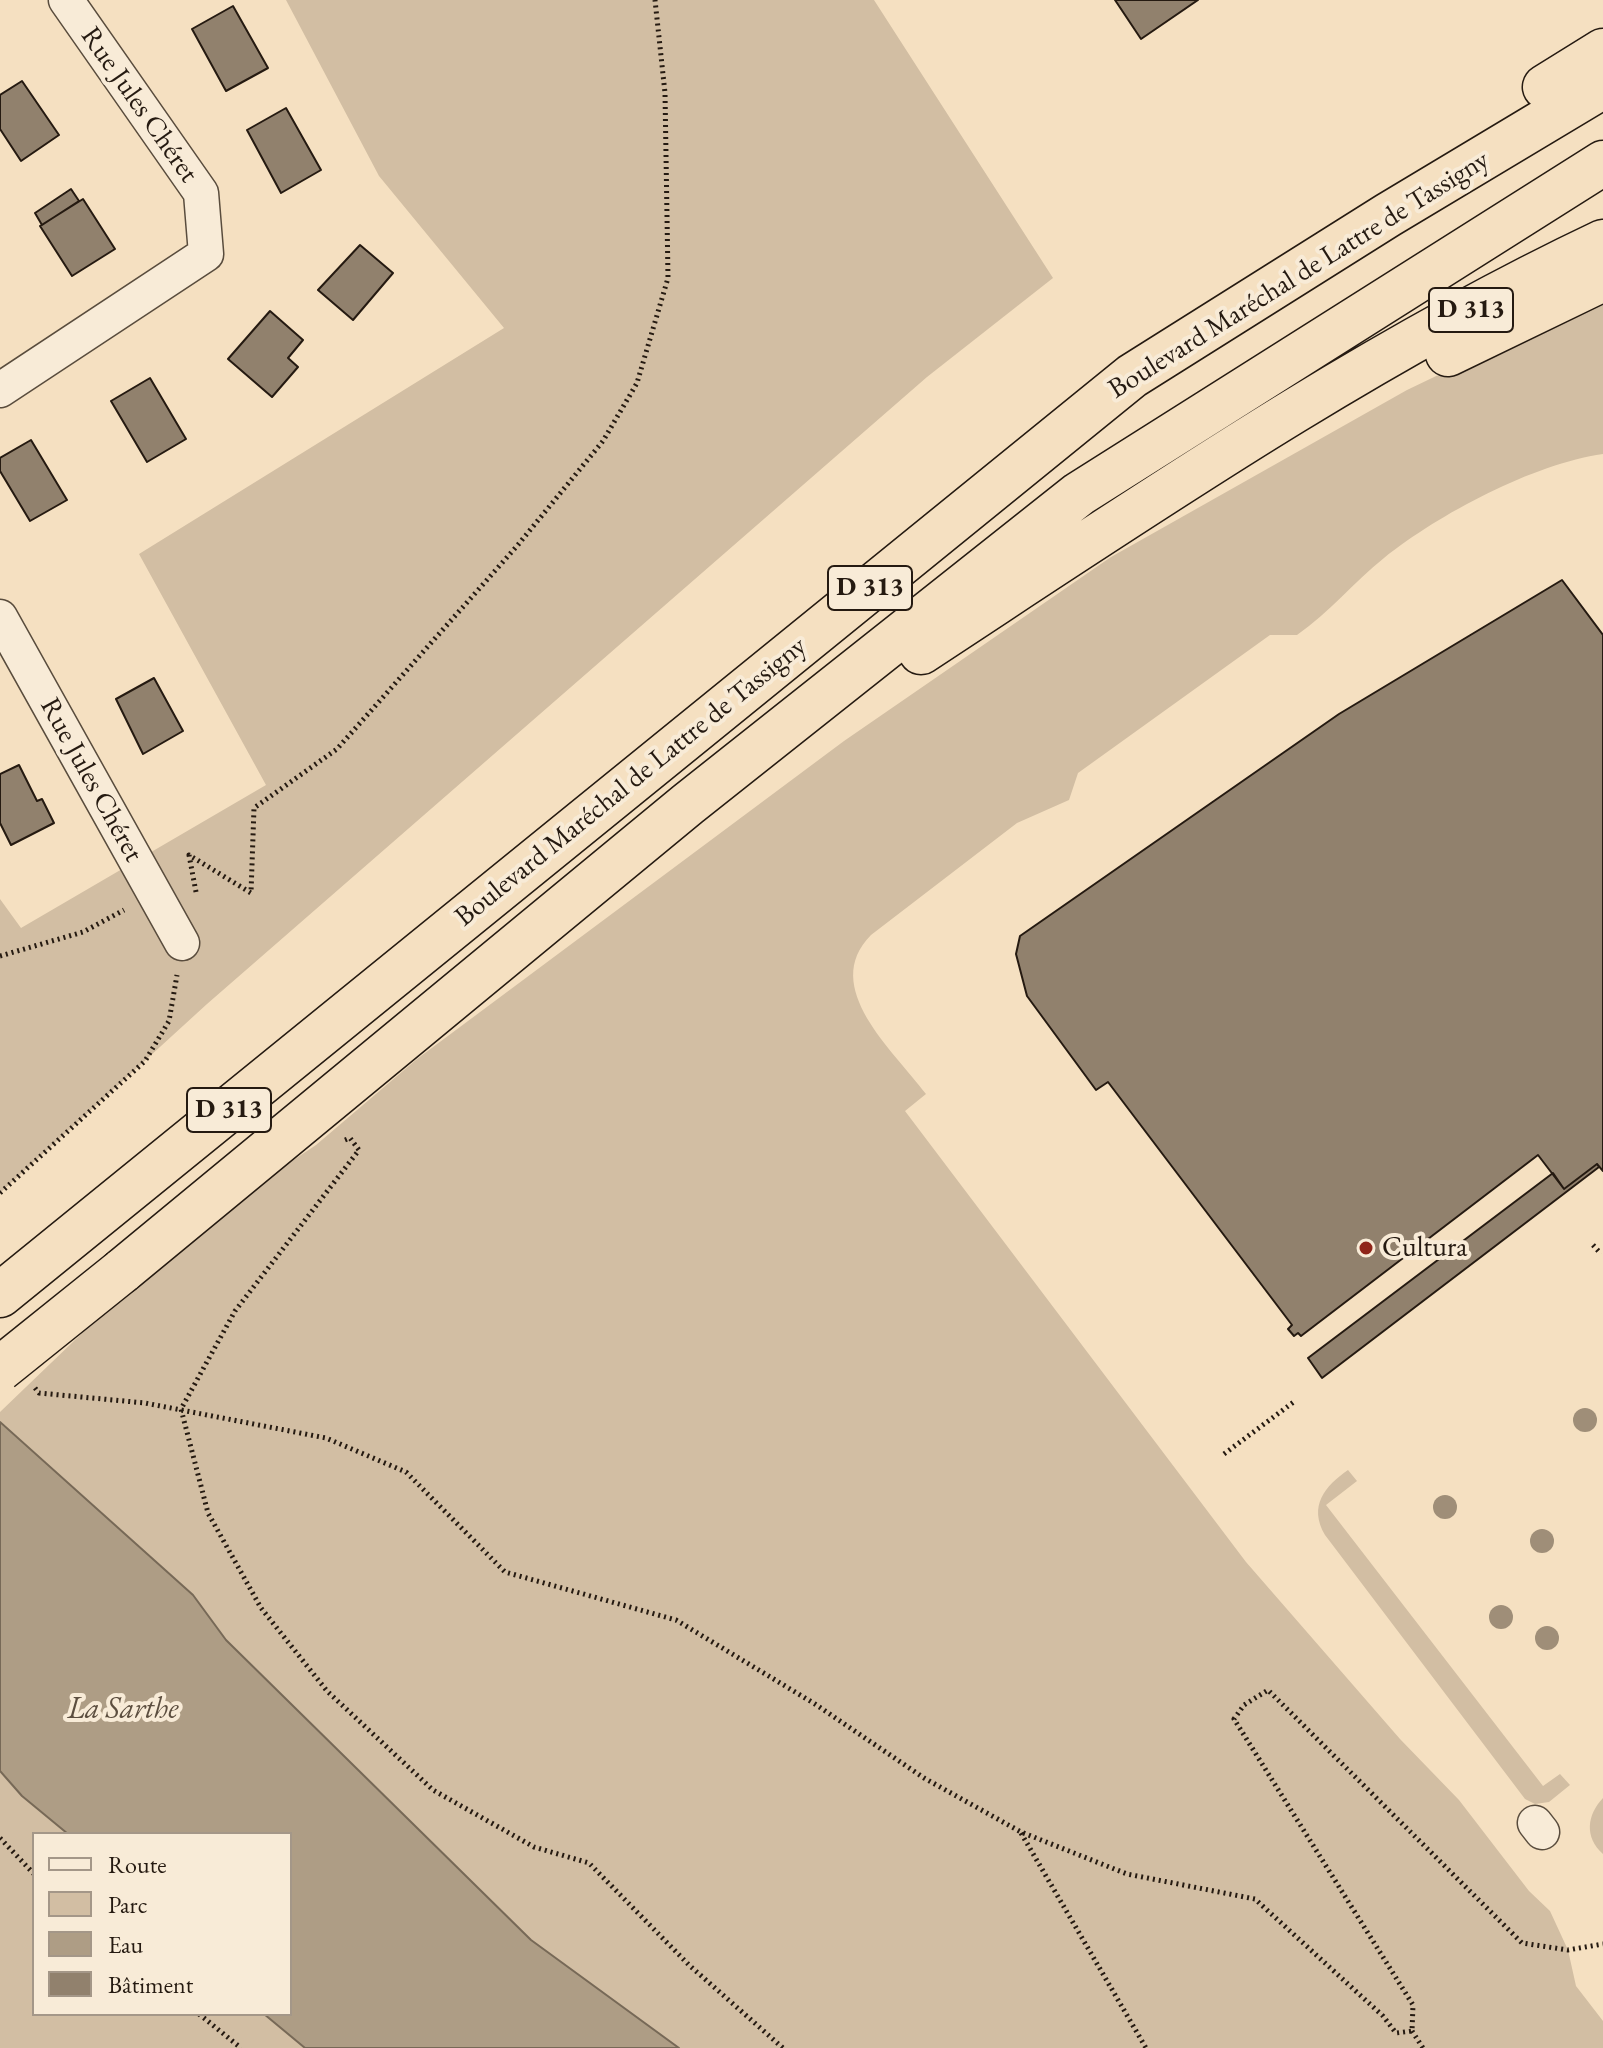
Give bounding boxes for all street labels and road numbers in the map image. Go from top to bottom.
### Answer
street label: Rue Jules Chéret [73,21,205,189]
street label: Boulevard Maréchal de Lattre de Tassigny [1103,144,1495,406]
road number: D 313 [1429,288,1513,332]
road number: D 313 [828,566,912,610]
street label: Boulevard Maréchal de Lattre de Tassigny [449,630,813,934]
street label: Rue Jules Chéret [32,692,150,868]
road number: D 313 [187,1088,271,1132]

